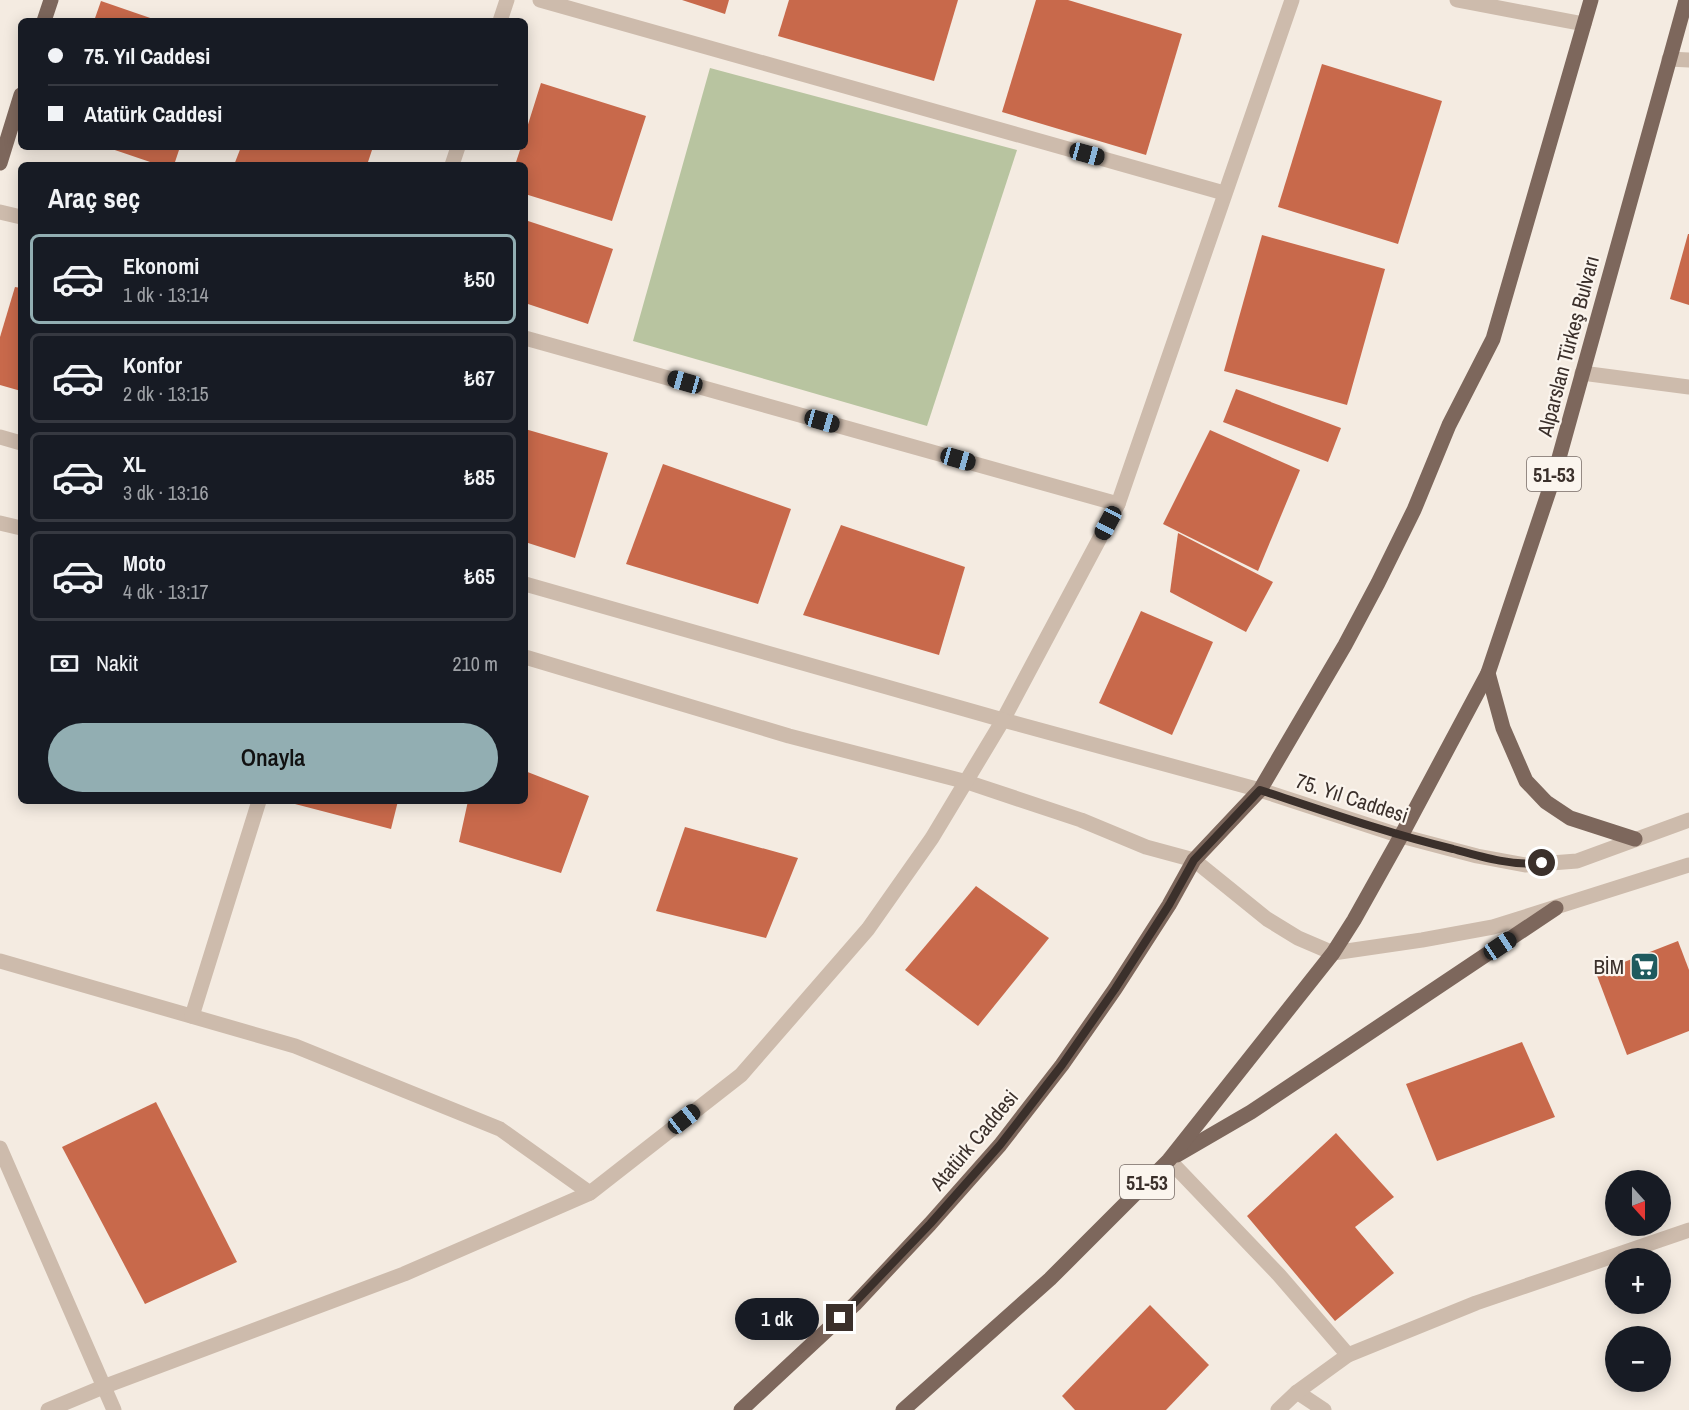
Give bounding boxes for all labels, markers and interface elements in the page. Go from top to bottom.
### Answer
text: 75. Yıl Caddesi [84,41,210,71]
text: Atatürk Caddesi [84,99,222,129]
car [1067,141,1107,167]
text: Araç seç [48,180,140,216]
text: Ekonomi [123,251,199,281]
icon: car [51,252,105,306]
street label: Alparslan Türkeş Bulvarı [1530,253,1606,440]
text: ₺50 [464,264,495,294]
text: 1 dk · 13:14 [123,281,209,308]
text: Konfor [123,350,182,380]
icon: car [51,351,105,405]
text: ₺67 [464,363,495,393]
car [665,368,705,396]
text: 2 dk · 13:15 [123,380,209,407]
car [802,407,842,435]
car [938,445,978,473]
text: XL [123,449,146,479]
icon: car [51,450,105,504]
road number: 51-53 [1527,457,1581,491]
text: ₺85 [464,462,495,492]
text: 3 dk · 13:16 [123,479,209,506]
car [1092,503,1124,543]
text: Moto [123,548,166,578]
icon: car [51,549,105,603]
text: ₺65 [464,561,495,591]
text: 4 dk · 13:17 [123,578,209,605]
icon: cash [48,647,81,680]
text: Nakit [96,648,138,678]
text: 210 m [452,650,498,677]
button: Onayla [48,723,498,792]
street label: 75. Yıl Caddesi [1292,766,1412,830]
route start [1528,849,1555,876]
car [1480,928,1520,964]
supermarket icon: BİM [1629,950,1661,982]
place label: BİM [1593,952,1624,981]
street label: Atatürk Caddesi [923,1083,1025,1197]
car [664,1101,704,1137]
road number: 51-53 [1120,1165,1174,1199]
north arrow [1605,1170,1671,1236]
map controls [1605,1170,1671,1392]
button: + [1605,1248,1671,1314]
callout: 1 dk [735,1297,819,1339]
route end [826,1304,853,1331]
text: 1 dk [761,1305,793,1332]
button: − [1605,1326,1671,1392]

